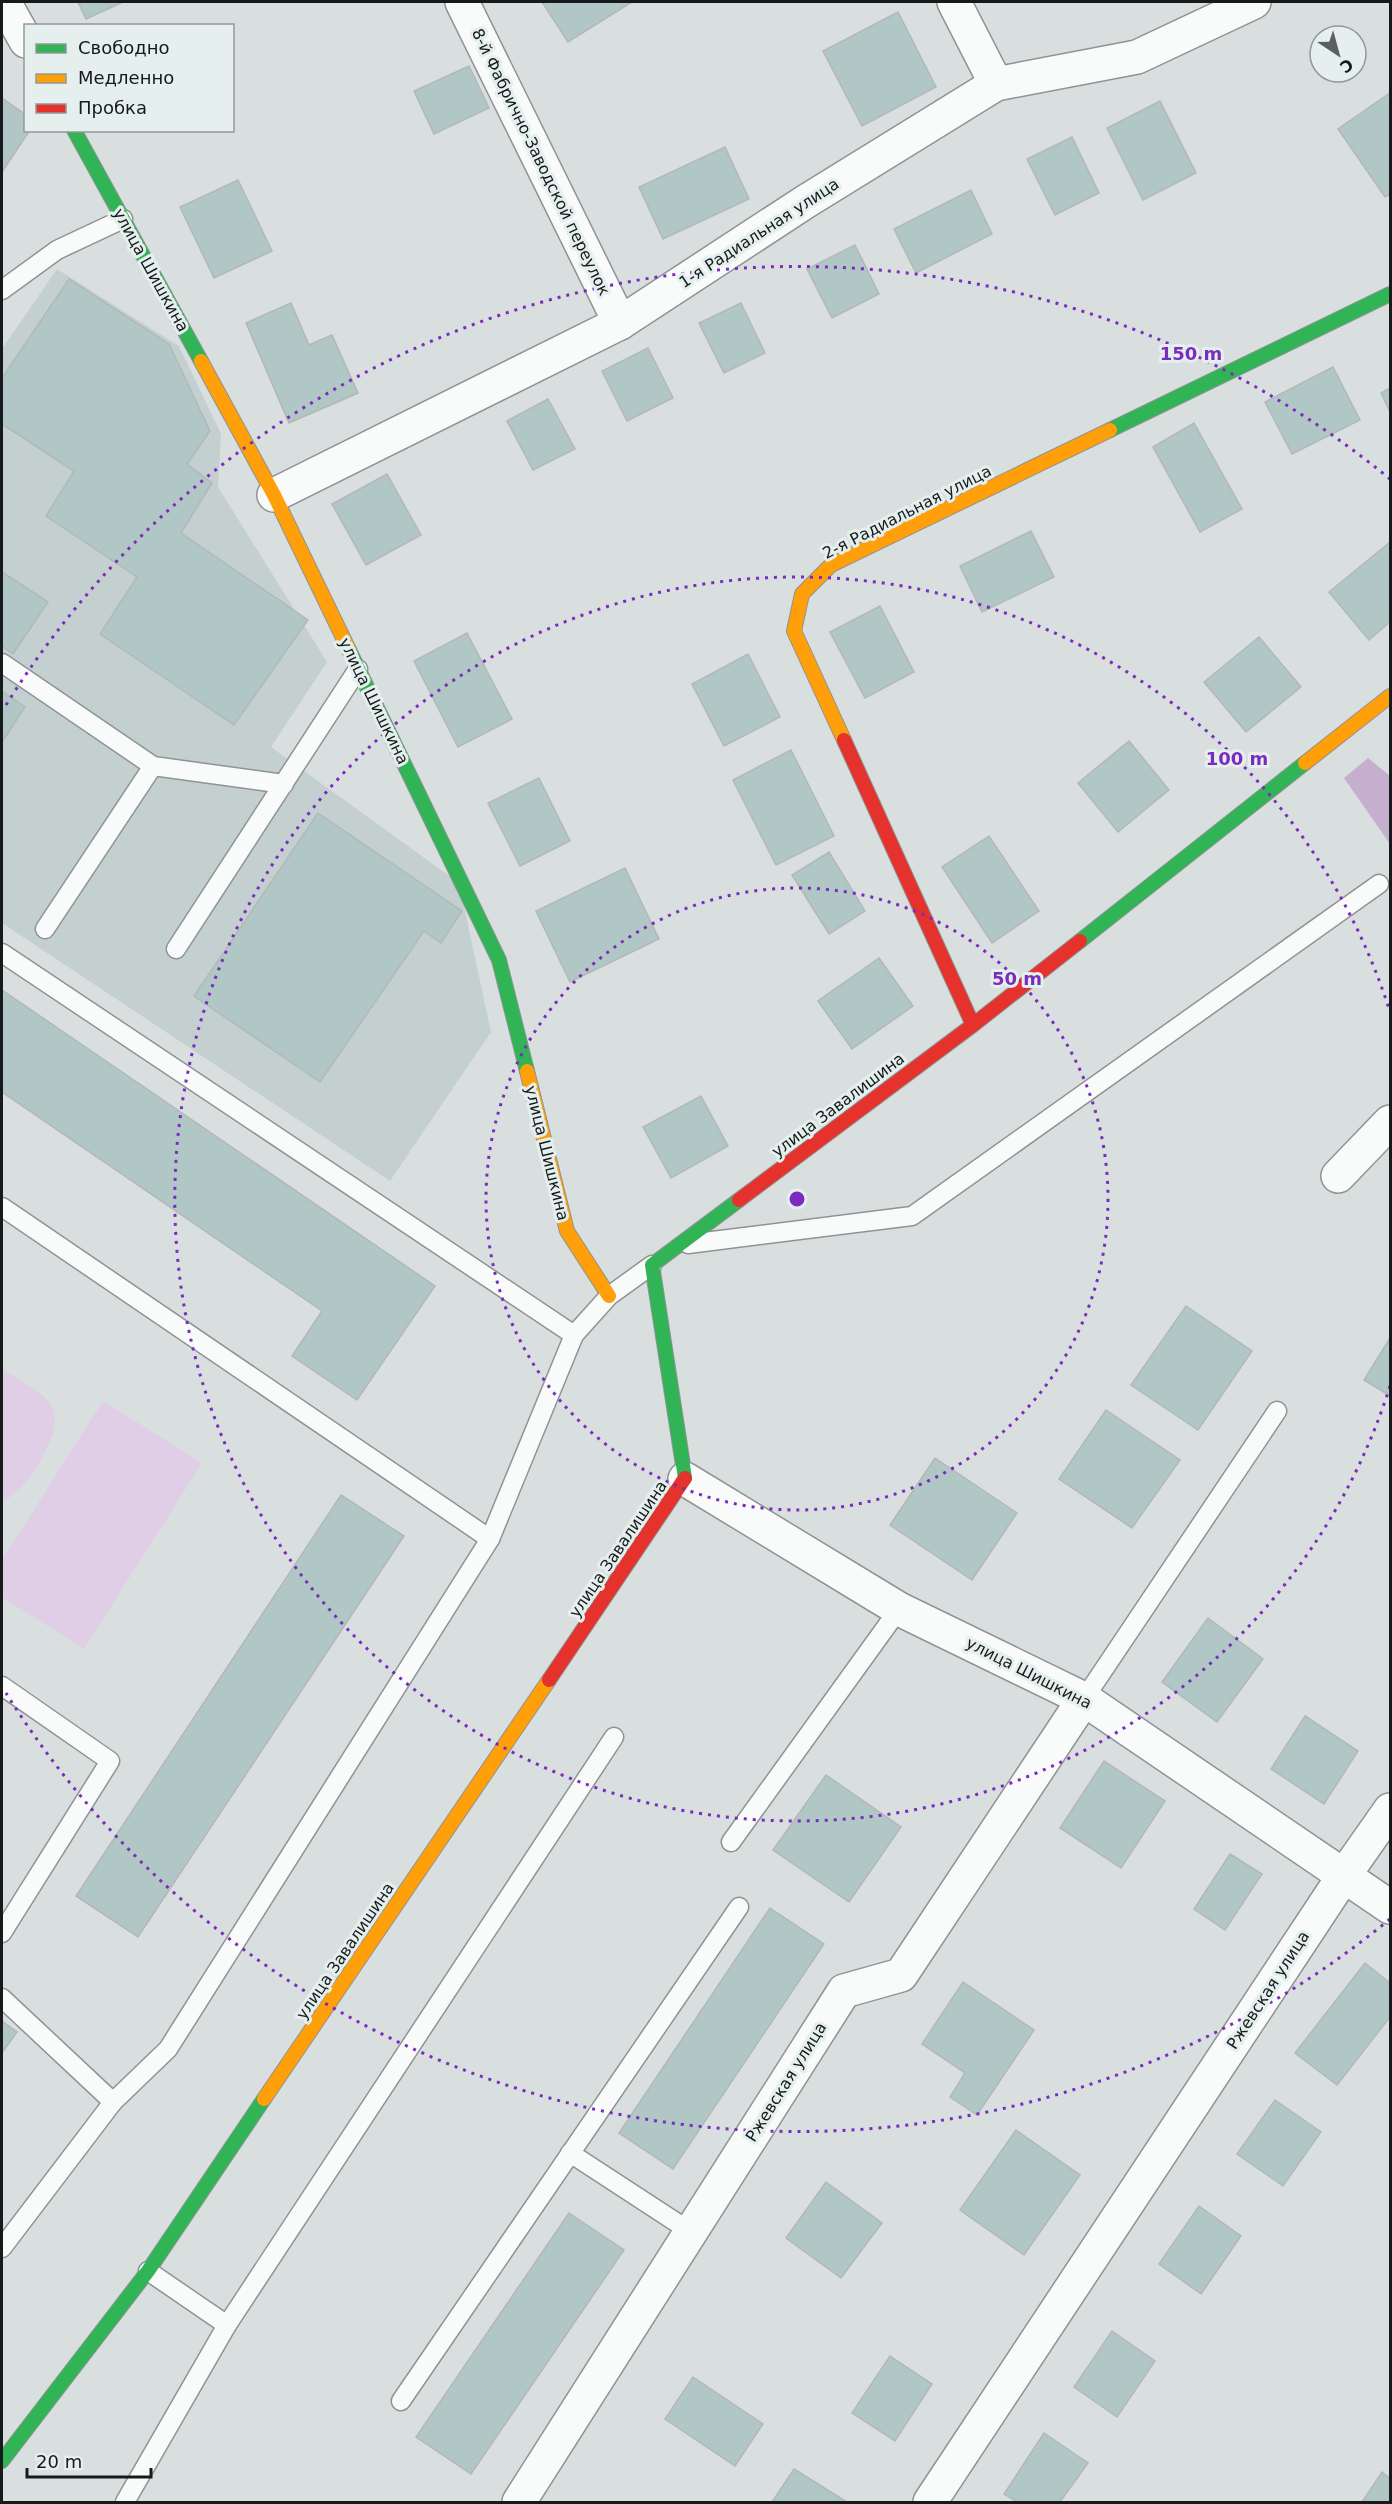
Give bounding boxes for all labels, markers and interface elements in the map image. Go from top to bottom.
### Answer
legend [24,24,234,132]
north arrow [1308,24,1368,84]
street label: 8-й Фабрично-Заводской переулок [468,26,614,299]
text: Свободно [78,37,170,58]
text: С [1336,55,1357,77]
text: Медленно [78,67,174,88]
text: Пробка [78,97,147,118]
street label: 1-я Радиальная улица [675,174,843,292]
street label: улица Шишкина [109,205,193,335]
text: 150 m [1160,343,1222,364]
street label: 2-я Радиальная улица [819,461,995,563]
street label: улица Шишкина [335,635,413,767]
text: 100 m [1206,748,1268,769]
text: 50 m [992,968,1042,989]
street label: улица Завалишина [768,1049,908,1161]
street label: улица Шишкина [521,1084,573,1222]
centre of rings [787,1189,807,1209]
street label: улица Завалишина [565,1477,671,1621]
street label: улица Шишкина [963,1633,1095,1713]
street label: улица Завалишина [292,1879,398,2023]
street label: Ржевская улица [1223,1927,1313,2053]
street label: Ржевская улица [742,2019,830,2145]
scale bar [27,2441,152,2479]
text: 20 m [36,2451,82,2472]

